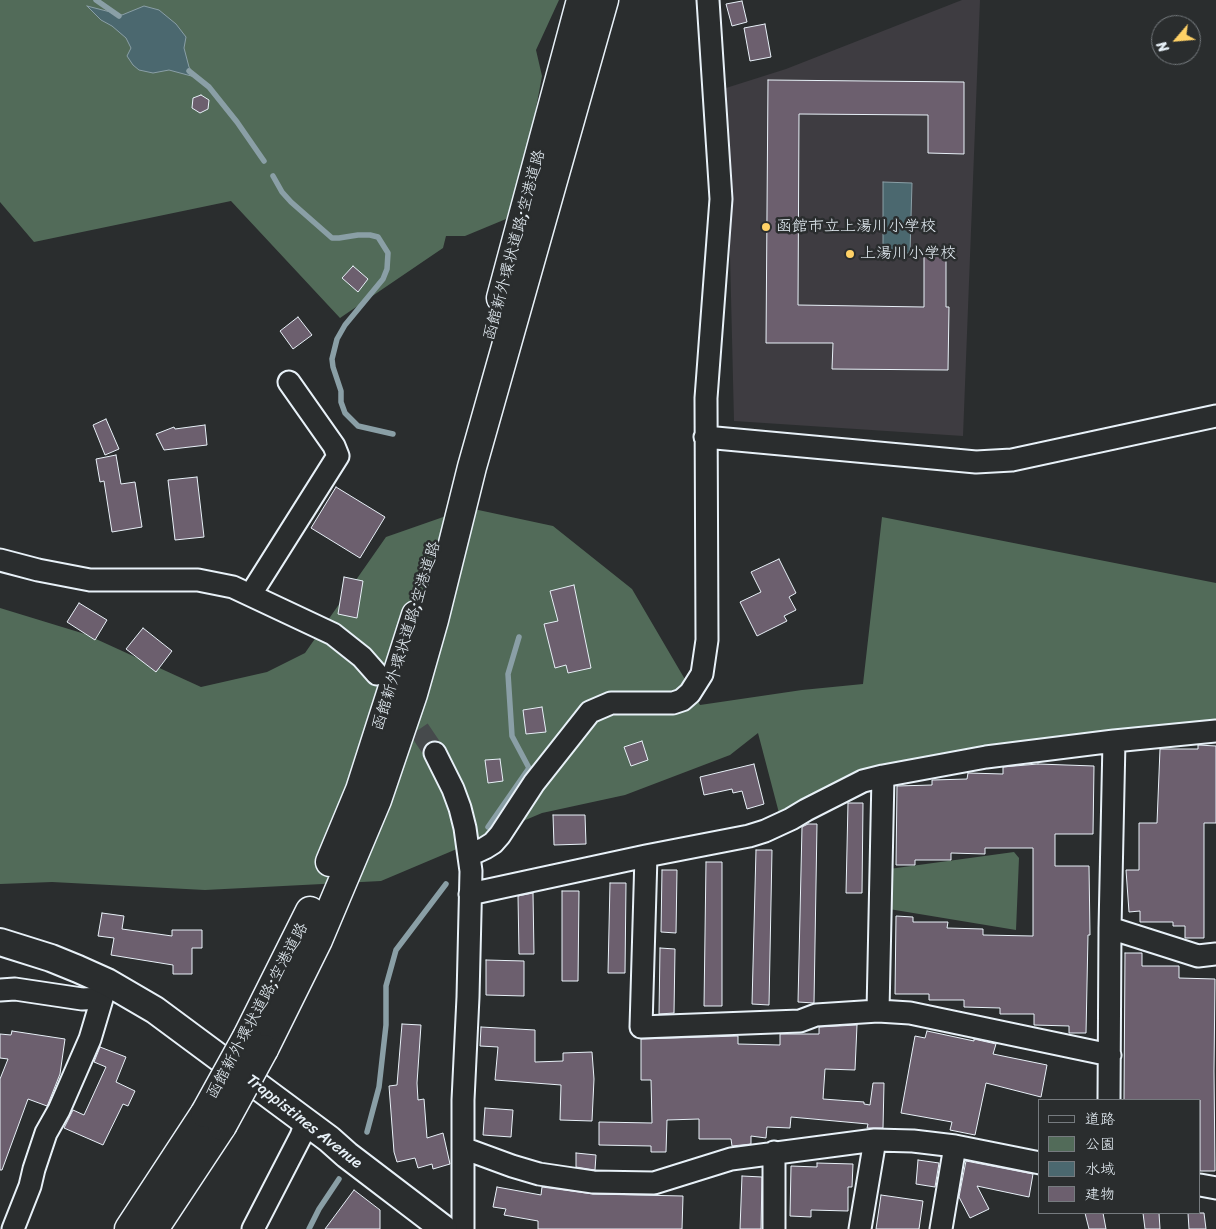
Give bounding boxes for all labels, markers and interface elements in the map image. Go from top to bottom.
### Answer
north arrow [1151,15,1201,65]
text: N [1150,37,1176,57]
street label: 函館新外環状道路;空港道路 [480,147,550,343]
place label: 函館市立上湯川小学校 [776,217,936,237]
marker: 函館市立上湯川小学校 [760,221,772,233]
place label: 上湯川小学校 [860,244,956,264]
marker: 上湯川小学校 [844,248,856,260]
street label: 函館新外環状道路;空港道路 [369,539,445,733]
street label: 函館新外環状道路;空港道路 [203,920,313,1102]
street label: Trappistines Avenue [242,1071,366,1173]
legend [1038,1099,1201,1214]
text: 道路 [1085,1106,1115,1132]
text: 公園 [1085,1131,1115,1157]
text: 水域 [1085,1156,1115,1182]
text: 建物 [1085,1181,1115,1207]

